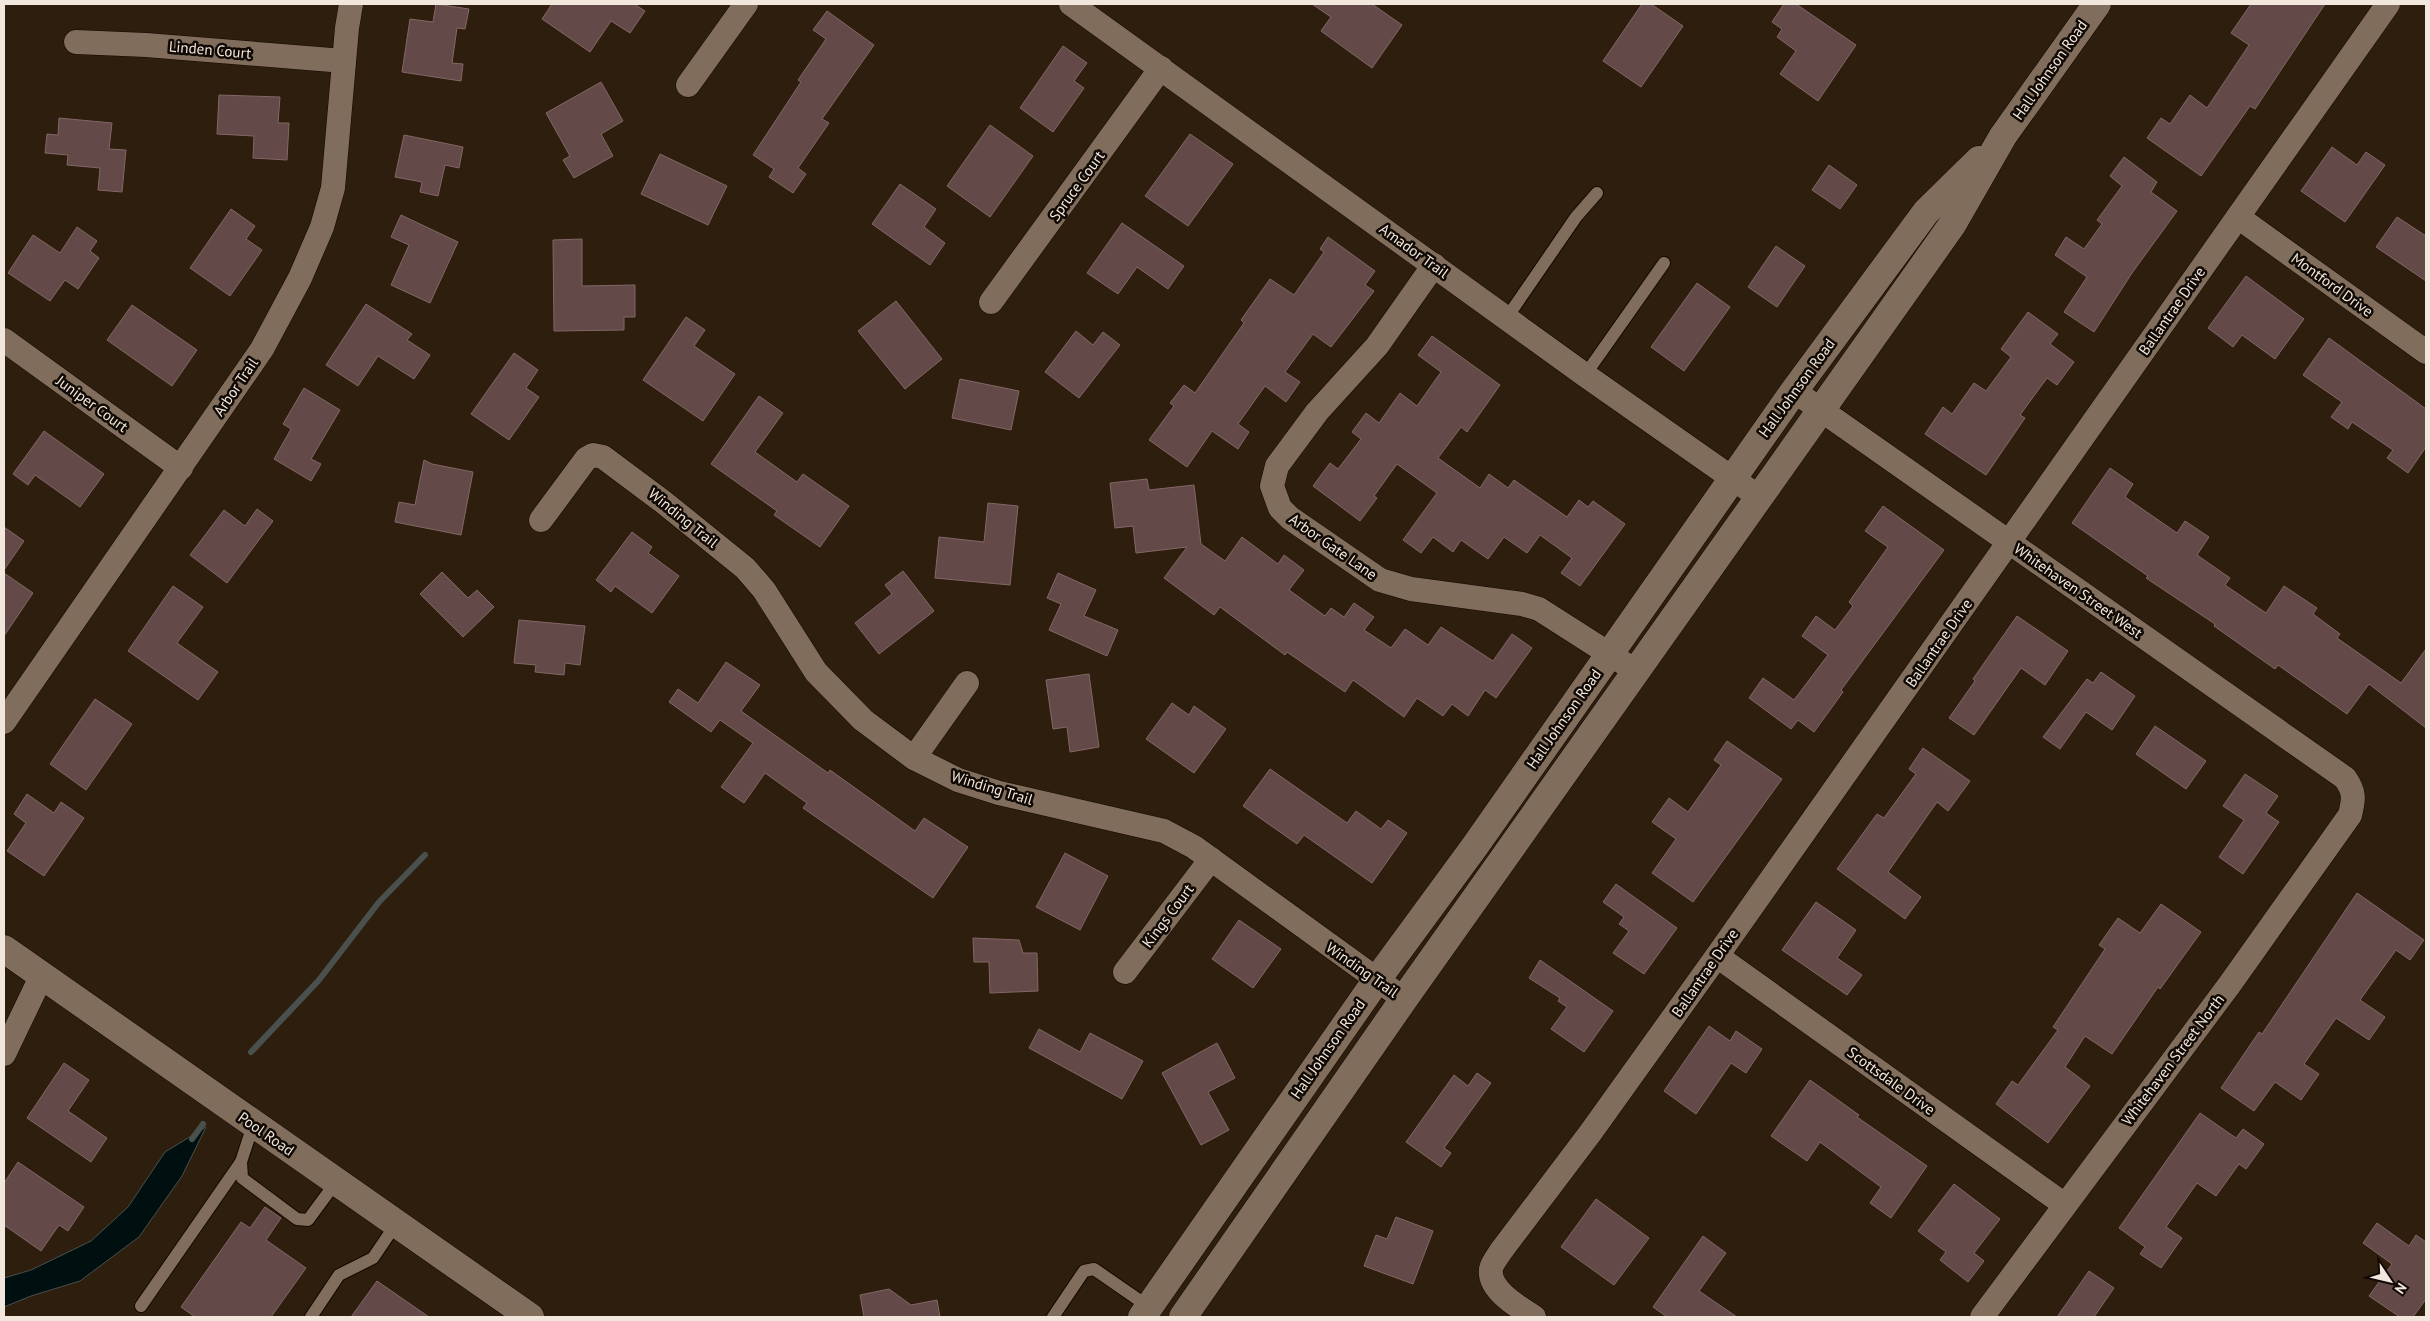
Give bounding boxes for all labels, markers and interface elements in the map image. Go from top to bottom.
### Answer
street label: Hall Johnson Road [2008,16,2091,123]
street label: Linden Court [168,36,252,63]
street label: Spruce Court [1045,147,1108,225]
street label: Amador Trail [1376,219,1453,282]
street label: Montford Drive [2288,249,2377,321]
street label: Ballantrae Drive [2134,263,2209,359]
street label: Hall Johnson Road [1754,335,1839,441]
street label: Arbor Trail [209,353,262,420]
street label: Juniper Court [52,371,132,436]
street label: Winding Trail [645,484,722,552]
street label: Arbor Gate Lane [1286,509,1381,584]
street label: Whitehaven Street West [2010,539,2146,642]
street label: Ballantrae Drive [1901,595,1976,691]
street label: Hall Johnson Road [1522,665,1605,772]
street label: Winding Trail [949,766,1036,809]
street label: Kings Court [1138,880,1198,951]
street label: Ballantrae Drive [1667,925,1742,1021]
street label: Winding Trail [1322,938,1403,1002]
street label: Whitehaven Street North [2117,990,2228,1129]
street label: Hall Johnson Road [1286,995,1369,1102]
street label: Scottsdale Drive [1844,1042,1939,1119]
street label: Pool Road [235,1107,298,1160]
north arrow [2365,1256,2415,1306]
text: N [2391,1280,2411,1297]

